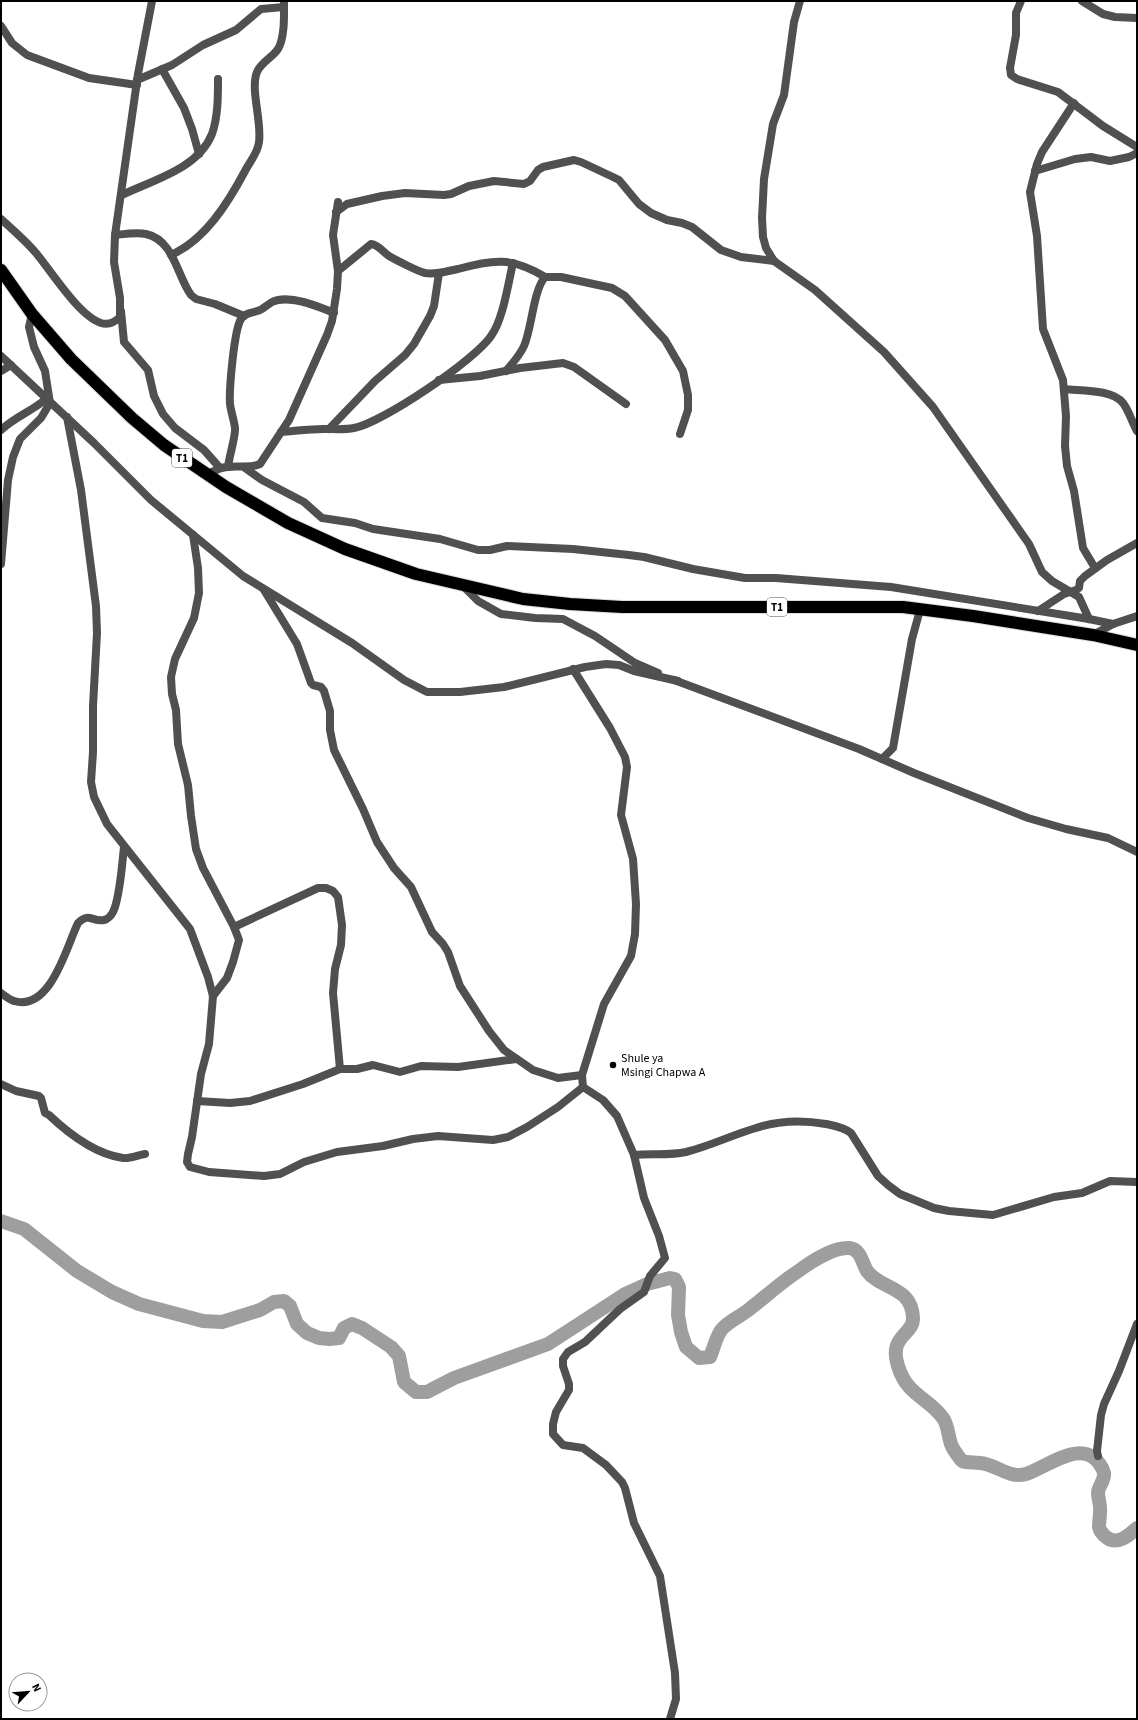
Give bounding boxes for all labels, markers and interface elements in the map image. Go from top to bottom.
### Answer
road number: T1 [172,449,192,467]
road number: T1 [767,598,787,616]
place label: Shule ya Msingi Chapwa A [621,1050,706,1081]
marker: Shule ya Msingi Chapwa A [608,1060,618,1070]
north arrow [8,1672,48,1712]
text: N [28,1681,45,1694]

